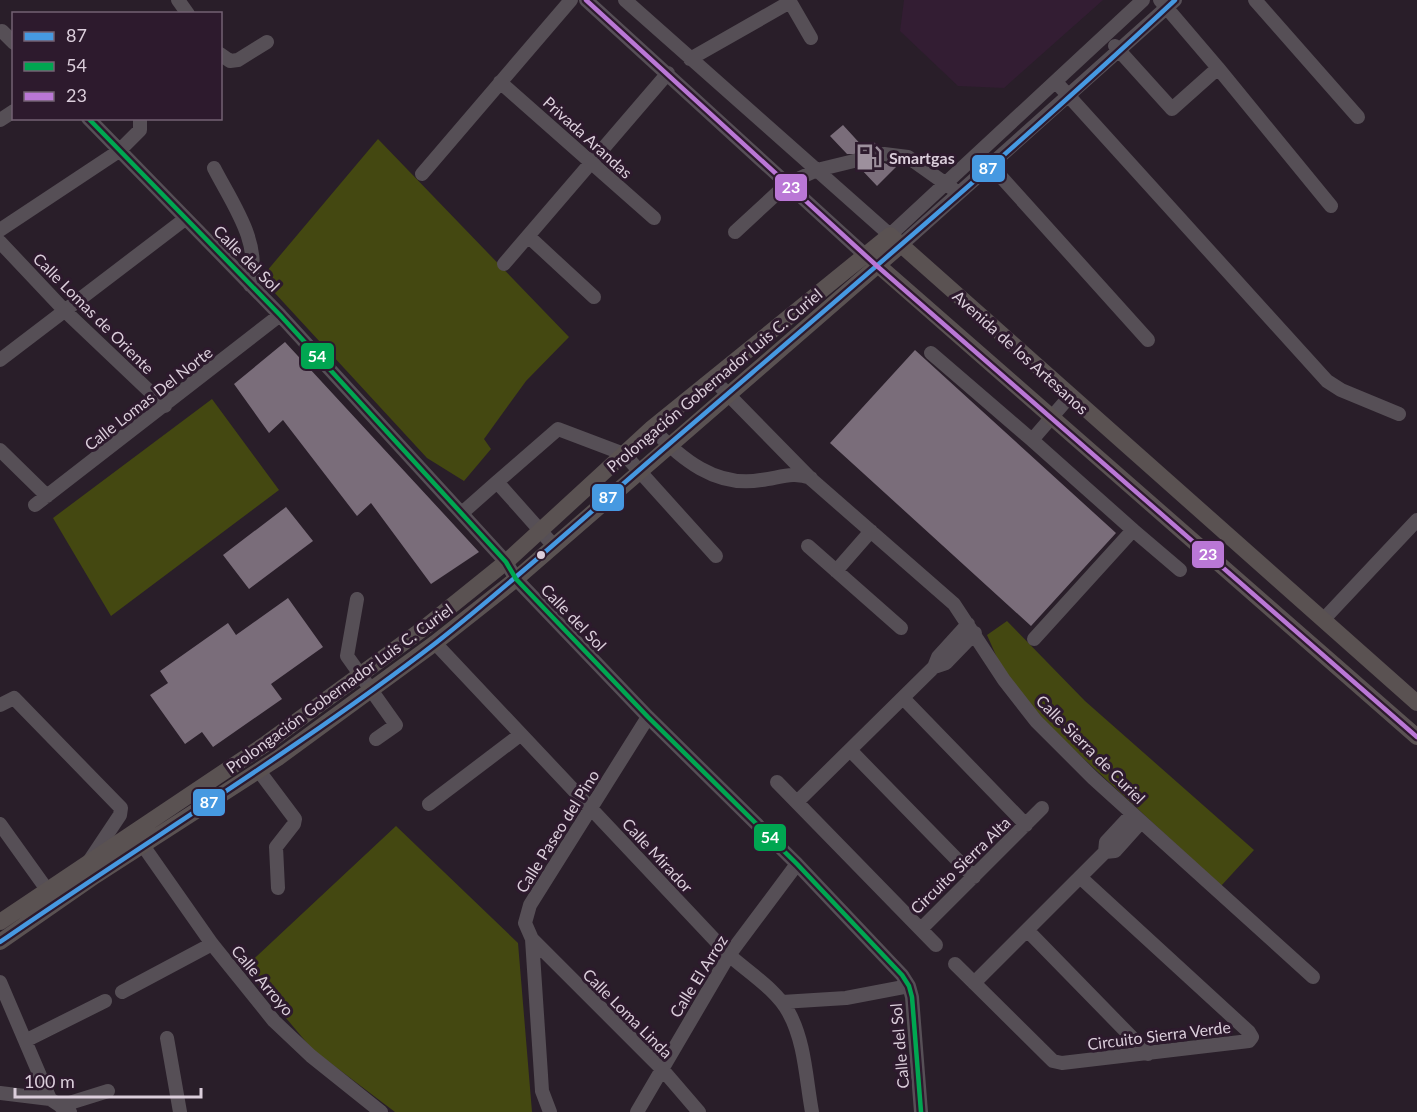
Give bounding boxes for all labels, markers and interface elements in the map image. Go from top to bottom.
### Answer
legend [12,12,222,120]
text: 87 [66,24,87,46]
text: 54 [66,54,87,76]
text: 23 [66,84,87,106]
street label: Privada Arandas [540,92,636,182]
fuel station icon: Smartgas [854,142,884,172]
place label: Smartgas [889,148,955,167]
line badge: 87 [971,154,1006,183]
text: 87 [979,158,997,177]
line badge: 23 [774,173,808,202]
text: 23 [782,177,800,196]
street label: Calle del Sol [210,221,284,295]
street label: Calle Lomas de Oriente [30,249,158,377]
street label: Prolongación Gobernador Luis C. Curiel [602,284,826,476]
street label: Avenida de los Artesanos [949,286,1093,418]
street label: Calle Lomas Del Norte [80,342,216,454]
line badge: 54 [300,342,335,370]
text: 54 [308,346,326,365]
line badge: 87 [591,483,625,512]
text: 87 [599,487,617,506]
line badge: 23 [1191,540,1225,569]
text: 23 [1199,544,1217,563]
unlabelled marker [535,549,547,561]
street label: Calle del Sol [537,580,611,654]
street label: Prolongación Gobernador Luis C. Curiel [222,599,456,777]
street label: Calle Sierra de Curiel [1033,691,1149,807]
street label: Calle Paseo del Pino [512,766,602,896]
line badge: 87 [192,788,226,817]
text: 87 [200,792,218,811]
street label: Circuito Sierra Alta [906,812,1014,918]
street label: Calle Mirador [619,814,697,896]
line badge: 54 [753,823,787,852]
text: 54 [761,827,779,846]
street label: Calle El Arroz [665,931,731,1021]
street label: Calle Arroyo [228,941,298,1019]
street label: Calle Loma Linda [579,964,677,1062]
street label: Calle del Sol [886,1003,912,1089]
street label: Circuito Sierra Verde [1086,1017,1232,1053]
scale bar [15,1061,201,1099]
text: 100 m [24,1070,75,1092]

